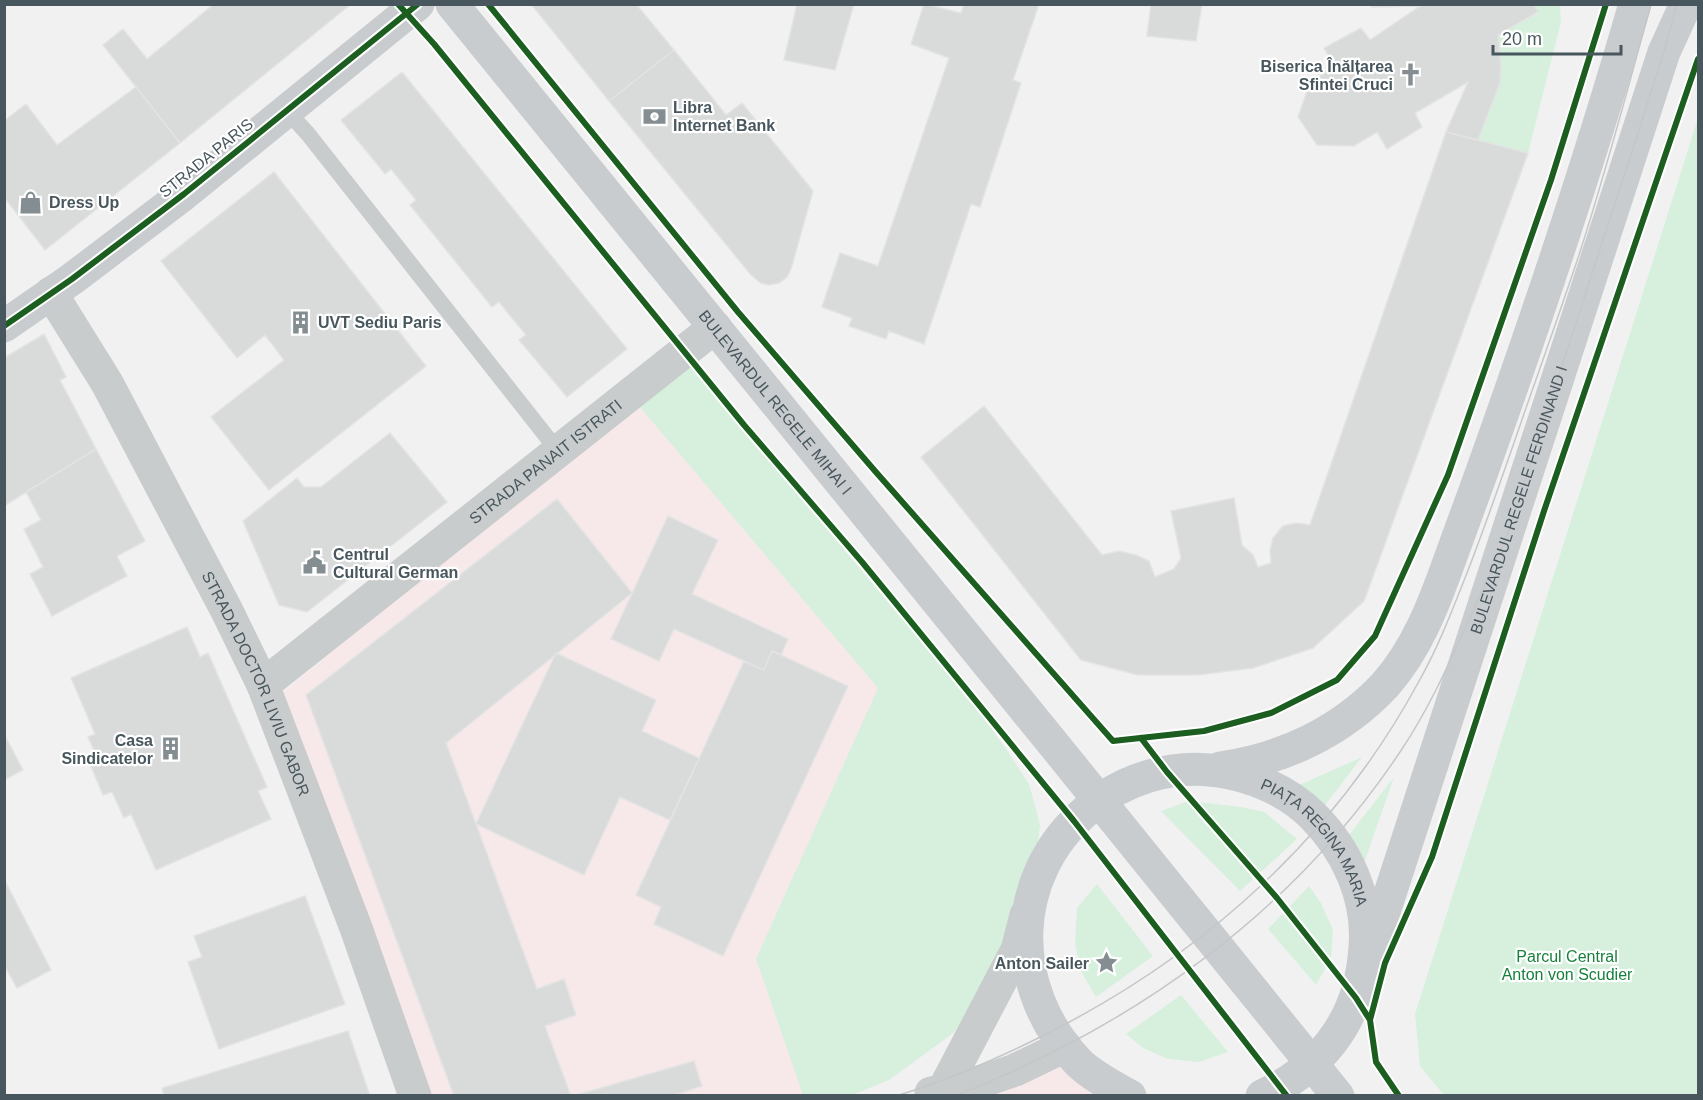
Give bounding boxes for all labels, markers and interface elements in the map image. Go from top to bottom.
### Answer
scale bar [1493,18,1620,56]
text: 20 m [1502,29,1542,49]
place label: Biserica Înălțarea Sfintei Cruci [1260,57,1393,93]
church icon: Biserica Înălțarea Sfintei Cruci [1398,62,1424,88]
place label: Libra Internet Bank [673,99,775,134]
bank icon: Libra Internet Bank [642,103,668,129]
street label: STRADA PARIS [156,115,256,201]
shop icon: Dress Up [18,189,44,215]
place label: Dress Up [49,194,119,211]
street label: BULEVARDUL REGELE MIHAI I [696,307,855,498]
building icon: UVT Sediu Paris [287,309,313,335]
place label: UVT Sediu Paris [318,314,442,331]
street label: BULEVARDUL REGELE FERDINAND I [1467,363,1570,636]
street label: STRADA PANAIT ISTRATI [466,396,625,527]
place label: Centrul Cultural German [333,546,458,581]
public building icon: Centrul Cultural German [302,550,328,576]
street label: STRADA DOCTOR LIVIU GABOR [199,568,313,798]
place label: Casa Sindicatelor [61,732,153,767]
building icon: Casa Sindicatelor [158,736,184,762]
street label: PIAȚA REGINA MARIA [1259,775,1371,908]
park label: Parcul Central Anton von Scudier [1502,948,1633,983]
place icon: Anton Sailer [1094,950,1120,976]
place label: Anton Sailer [995,955,1089,972]

